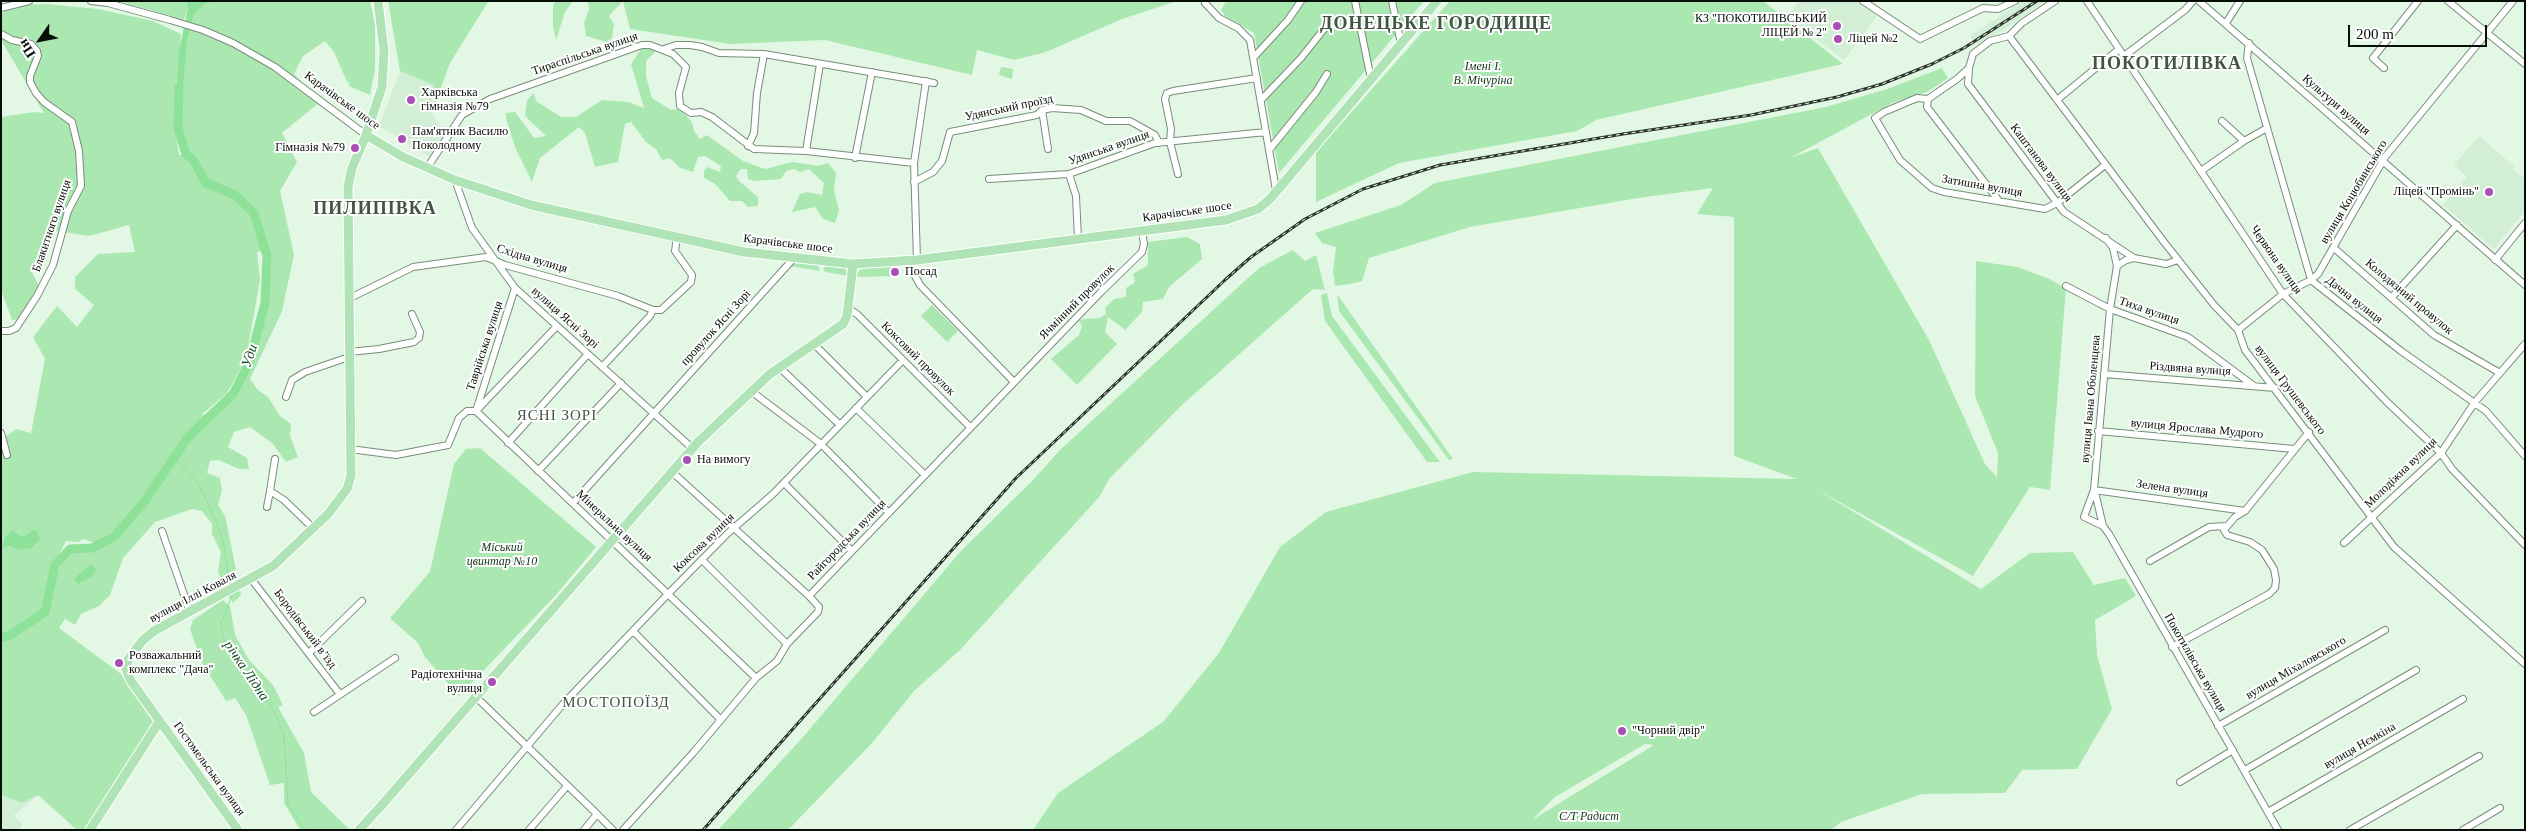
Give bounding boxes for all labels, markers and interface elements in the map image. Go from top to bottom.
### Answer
place label: КЗ "ПОКОТИЛІВСЬКИЙ ЛІЦЕЙ № 2" [1695,12,1827,40]
district label: ДОНЕЦЬКЕ ГОРОДИЩЕ [1318,13,1554,35]
north arrow [15,15,65,65]
scale bar [2351,15,2490,47]
marker: КЗ "ПОКОТИЛІВСЬКИЙ ЛІЦЕЙ № 2" [1831,20,1843,32]
text: 200 m [2356,26,2394,42]
street label: Тираспільська вулиця [530,29,640,79]
place label: Ліцей №2 [1848,32,1898,46]
marker: Ліцей №2 [1832,33,1844,45]
text: Пн [16,36,38,60]
district label: ПОКОТИЛІВКА [2091,53,2243,75]
park label: Імені І. В. Мічуріна [1454,60,1512,88]
street label: Карачівське шосе [301,69,383,133]
street label: Культури вулиця [2299,72,2373,138]
place label: Харківська гімназія №79 [421,86,489,114]
street label: Удянський проїзд [964,92,1054,124]
marker: Харківська гімназія №79 [405,94,417,106]
street label: Каштанова вулиця [2007,121,2075,205]
place label: Пам'ятник Василю Поколодному [412,125,508,153]
street label: Удянська вулиця [1067,127,1151,169]
marker: Пам'ятник Василю Поколодному [396,133,408,145]
street label: вулиця Коцюбинського [2317,138,2391,246]
place label: Гімназія №79 [275,141,345,155]
marker: Гімназія №79 [349,142,361,154]
street label: Затишна вулиця [1940,172,2024,200]
street label: Блакитного вулиця [29,178,75,274]
place label: Ліцей "Промінь" [2393,185,2479,199]
marker: Ліцей "Промінь" [2483,186,2495,198]
district label: ПИЛИПІВКА [312,198,438,220]
street label: Карачівське шосе [1141,199,1233,225]
street label: Червона вулиця [2247,223,2305,297]
street label: Карачівське шосе [742,231,834,257]
street label: Східна вулиця [495,241,569,277]
street label: Колодязний провулок [2362,256,2456,338]
street label: Ячмінний провулок [1036,261,1118,343]
place label: Посад [905,265,937,279]
marker: Посад [889,266,901,278]
street label: Дачна вулиця [2322,273,2386,327]
street label: вулиця Ясні Зорі [528,284,602,352]
street label: провулок Ясні Зорі [678,287,754,369]
street label: Тиха вулиця [2117,294,2181,328]
street label: Таврійська вулиця [464,299,506,393]
street label: Коксовий провулок [878,319,958,399]
street label: вулиця Івана Оболенцева [2078,334,2104,464]
water label: Уди [238,342,262,370]
street label: вулиця Грушевського [2251,342,2329,438]
street label: Різдвяна вулиця [2149,359,2231,379]
district label: ЯСНІ ЗОРІ [516,407,598,425]
street label: вулиця Ярослава Мудрого [2130,416,2264,442]
street label: Молодіжна вулиця [2362,435,2440,511]
place label: На вимогу [697,453,751,467]
marker: На вимогу [681,454,693,466]
street label: Зелена вулиця [2135,477,2209,501]
street label: Мінеральна вулиця [573,487,655,565]
street label: Райгородська вулиця [805,497,889,583]
street label: Коксова вулиця [671,510,737,576]
park label: Міський цвинтар №10 [467,541,537,569]
street label: вулиця Іллі Коваля [147,568,239,626]
street label: Бородівський в’їзд [270,586,340,672]
street label: Покотилівська вулиця [2161,611,2229,715]
street label: вулиця Міхаловського [2243,633,2349,703]
water label: річка Лідна [220,638,272,704]
place label: Розважальний комплекс "Дача" [129,649,213,677]
marker: Розважальний комплекс "Дача" [113,657,125,669]
place label: Радіотехнічна вулиця [411,668,482,696]
marker: Радіотехнічна вулиця [486,676,498,688]
district label: МОСТОПОЇЗД [561,694,671,712]
street label: Гостомельська вулиця [170,719,248,819]
street label: вулиця Нємкіна [2322,720,2398,772]
place label: "Чорний двір" [1632,724,1705,738]
marker: "Чорний двір" [1616,725,1628,737]
park label: С/Т Радист [1559,810,1619,824]

